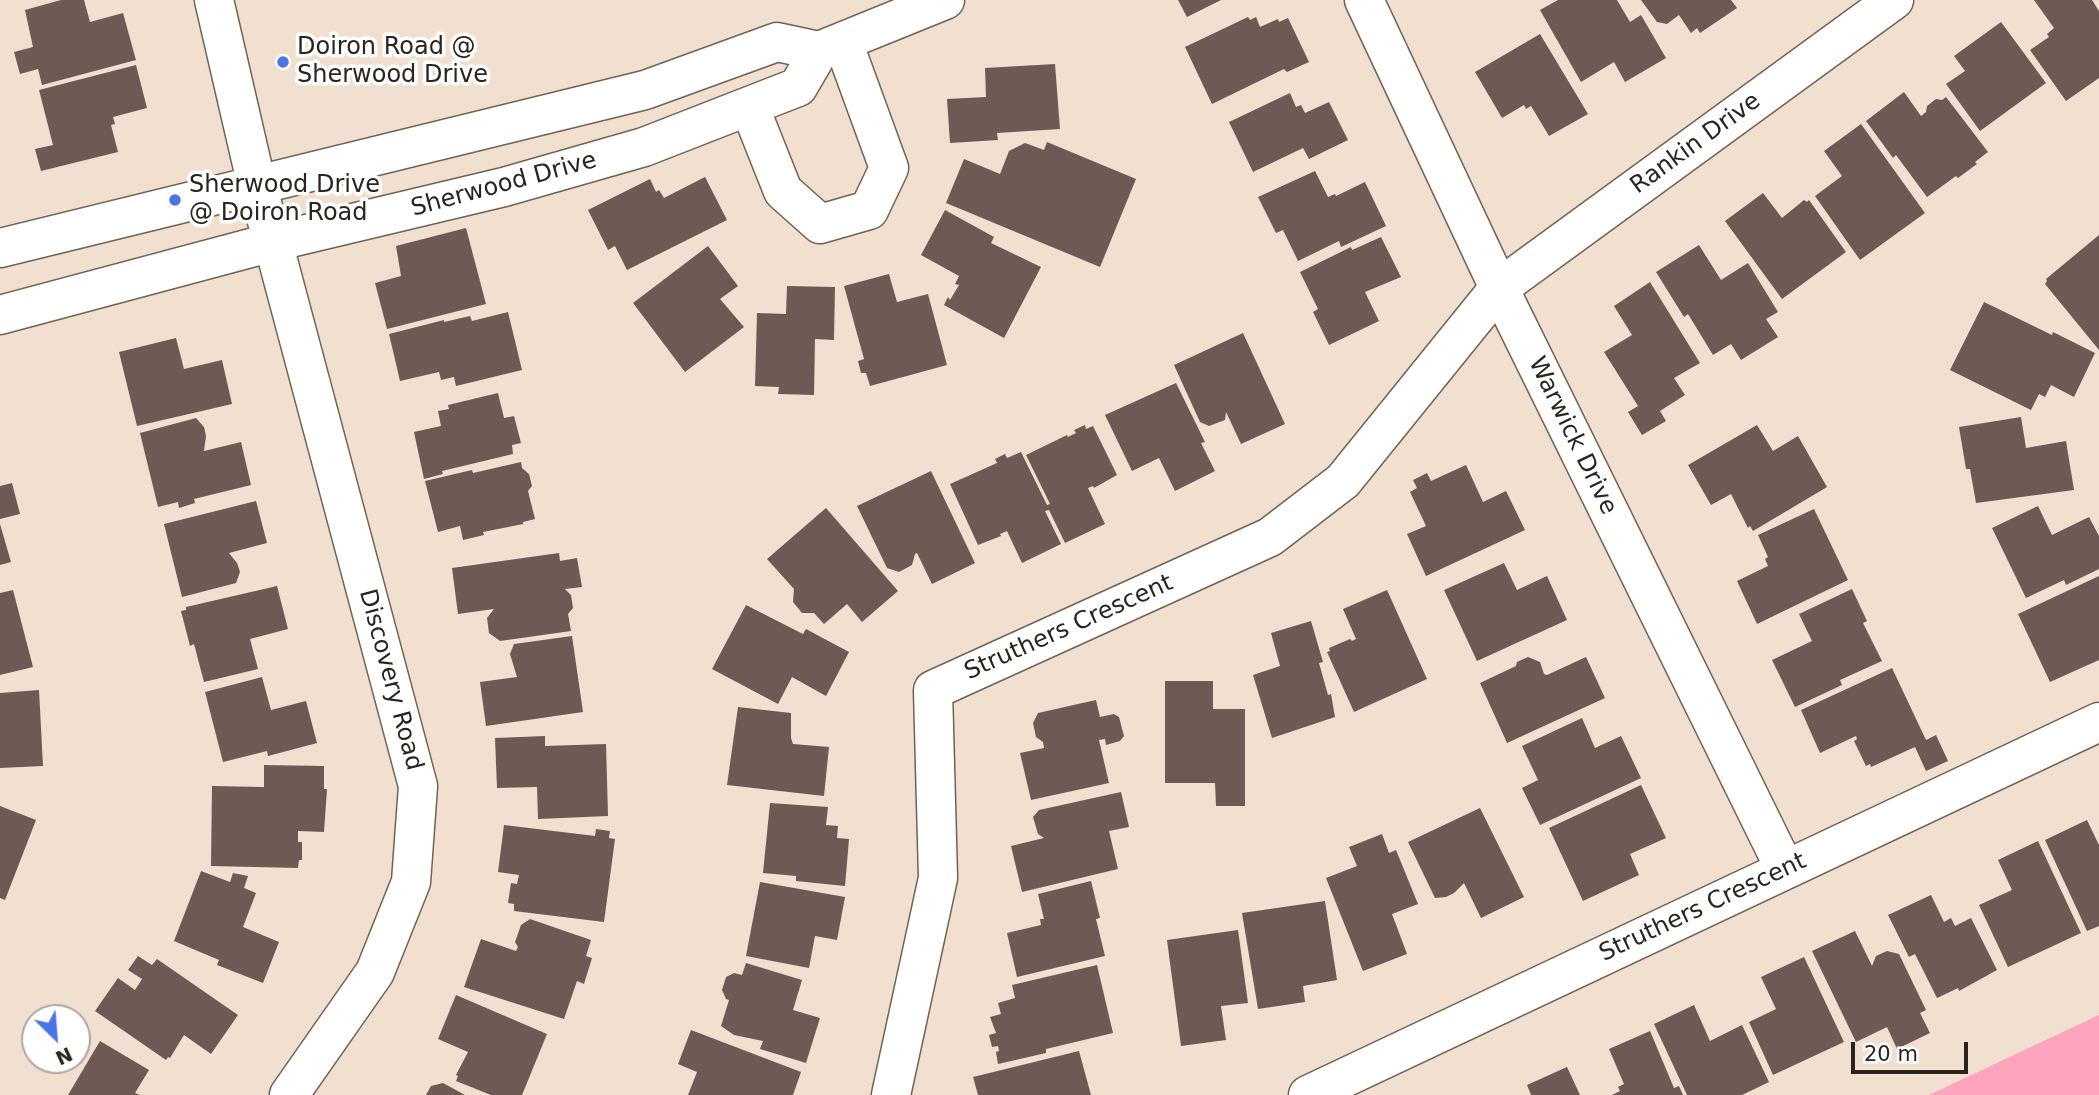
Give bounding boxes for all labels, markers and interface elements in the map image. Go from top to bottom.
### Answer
place label: Doiron Road @ Sherwood Drive [297,34,488,90]
marker: Doiron Road @ Sherwood Drive [275,54,291,70]
street label: Rankin Drive [1625,87,1767,201]
street label: Sherwood Drive [408,146,600,224]
place label: Sherwood Drive @ Doiron Road [189,172,380,228]
marker: Sherwood Drive @ Doiron Road [167,192,183,208]
street label: Warwick Drive [1521,352,1623,520]
street label: Struthers Crescent [960,569,1178,687]
street label: Discovery Road [352,586,428,774]
street label: Struthers Crescent [1595,847,1811,969]
north arrow [21,1004,91,1074]
scale bar [1854,1028,1971,1072]
text: 20 m [1864,1042,1918,1066]
text: N [52,1043,76,1070]

